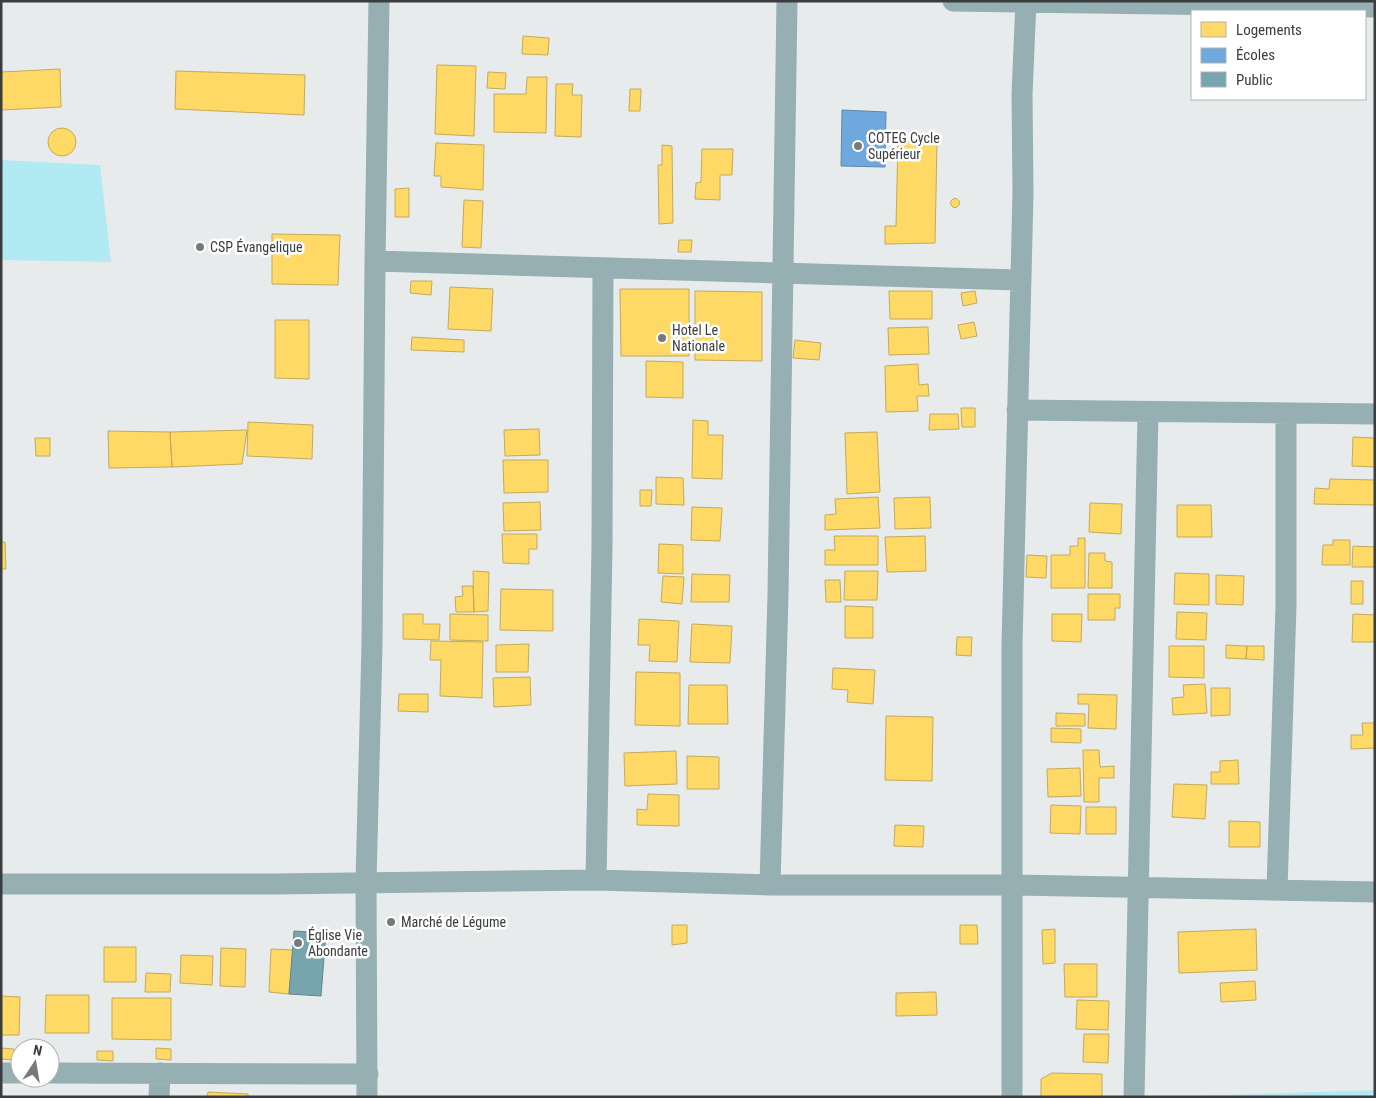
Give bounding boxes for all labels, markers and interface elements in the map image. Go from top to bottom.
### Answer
legend [1191,10,1366,100]
text: Logements [1236,21,1302,39]
text: Écoles [1236,46,1275,64]
text: Public [1236,71,1273,89]
place label: COTEG Cycle Supérieur [868,130,940,162]
marker: COTEG Cycle Supérieur [852,140,864,152]
place label: CSP Évangelique [210,238,303,255]
marker: CSP Évangelique [194,241,206,253]
place label: Hotel Le Nationale [672,322,725,354]
marker: Hotel Le Nationale [656,332,668,344]
place label: Marché de Légume [401,914,507,930]
marker: Marché de Légume [385,916,397,928]
place label: Église Vie Abondante [308,926,368,959]
marker: Église Vie Abondante [292,937,304,949]
north arrow [10,1038,60,1088]
text: N [32,1042,44,1059]

